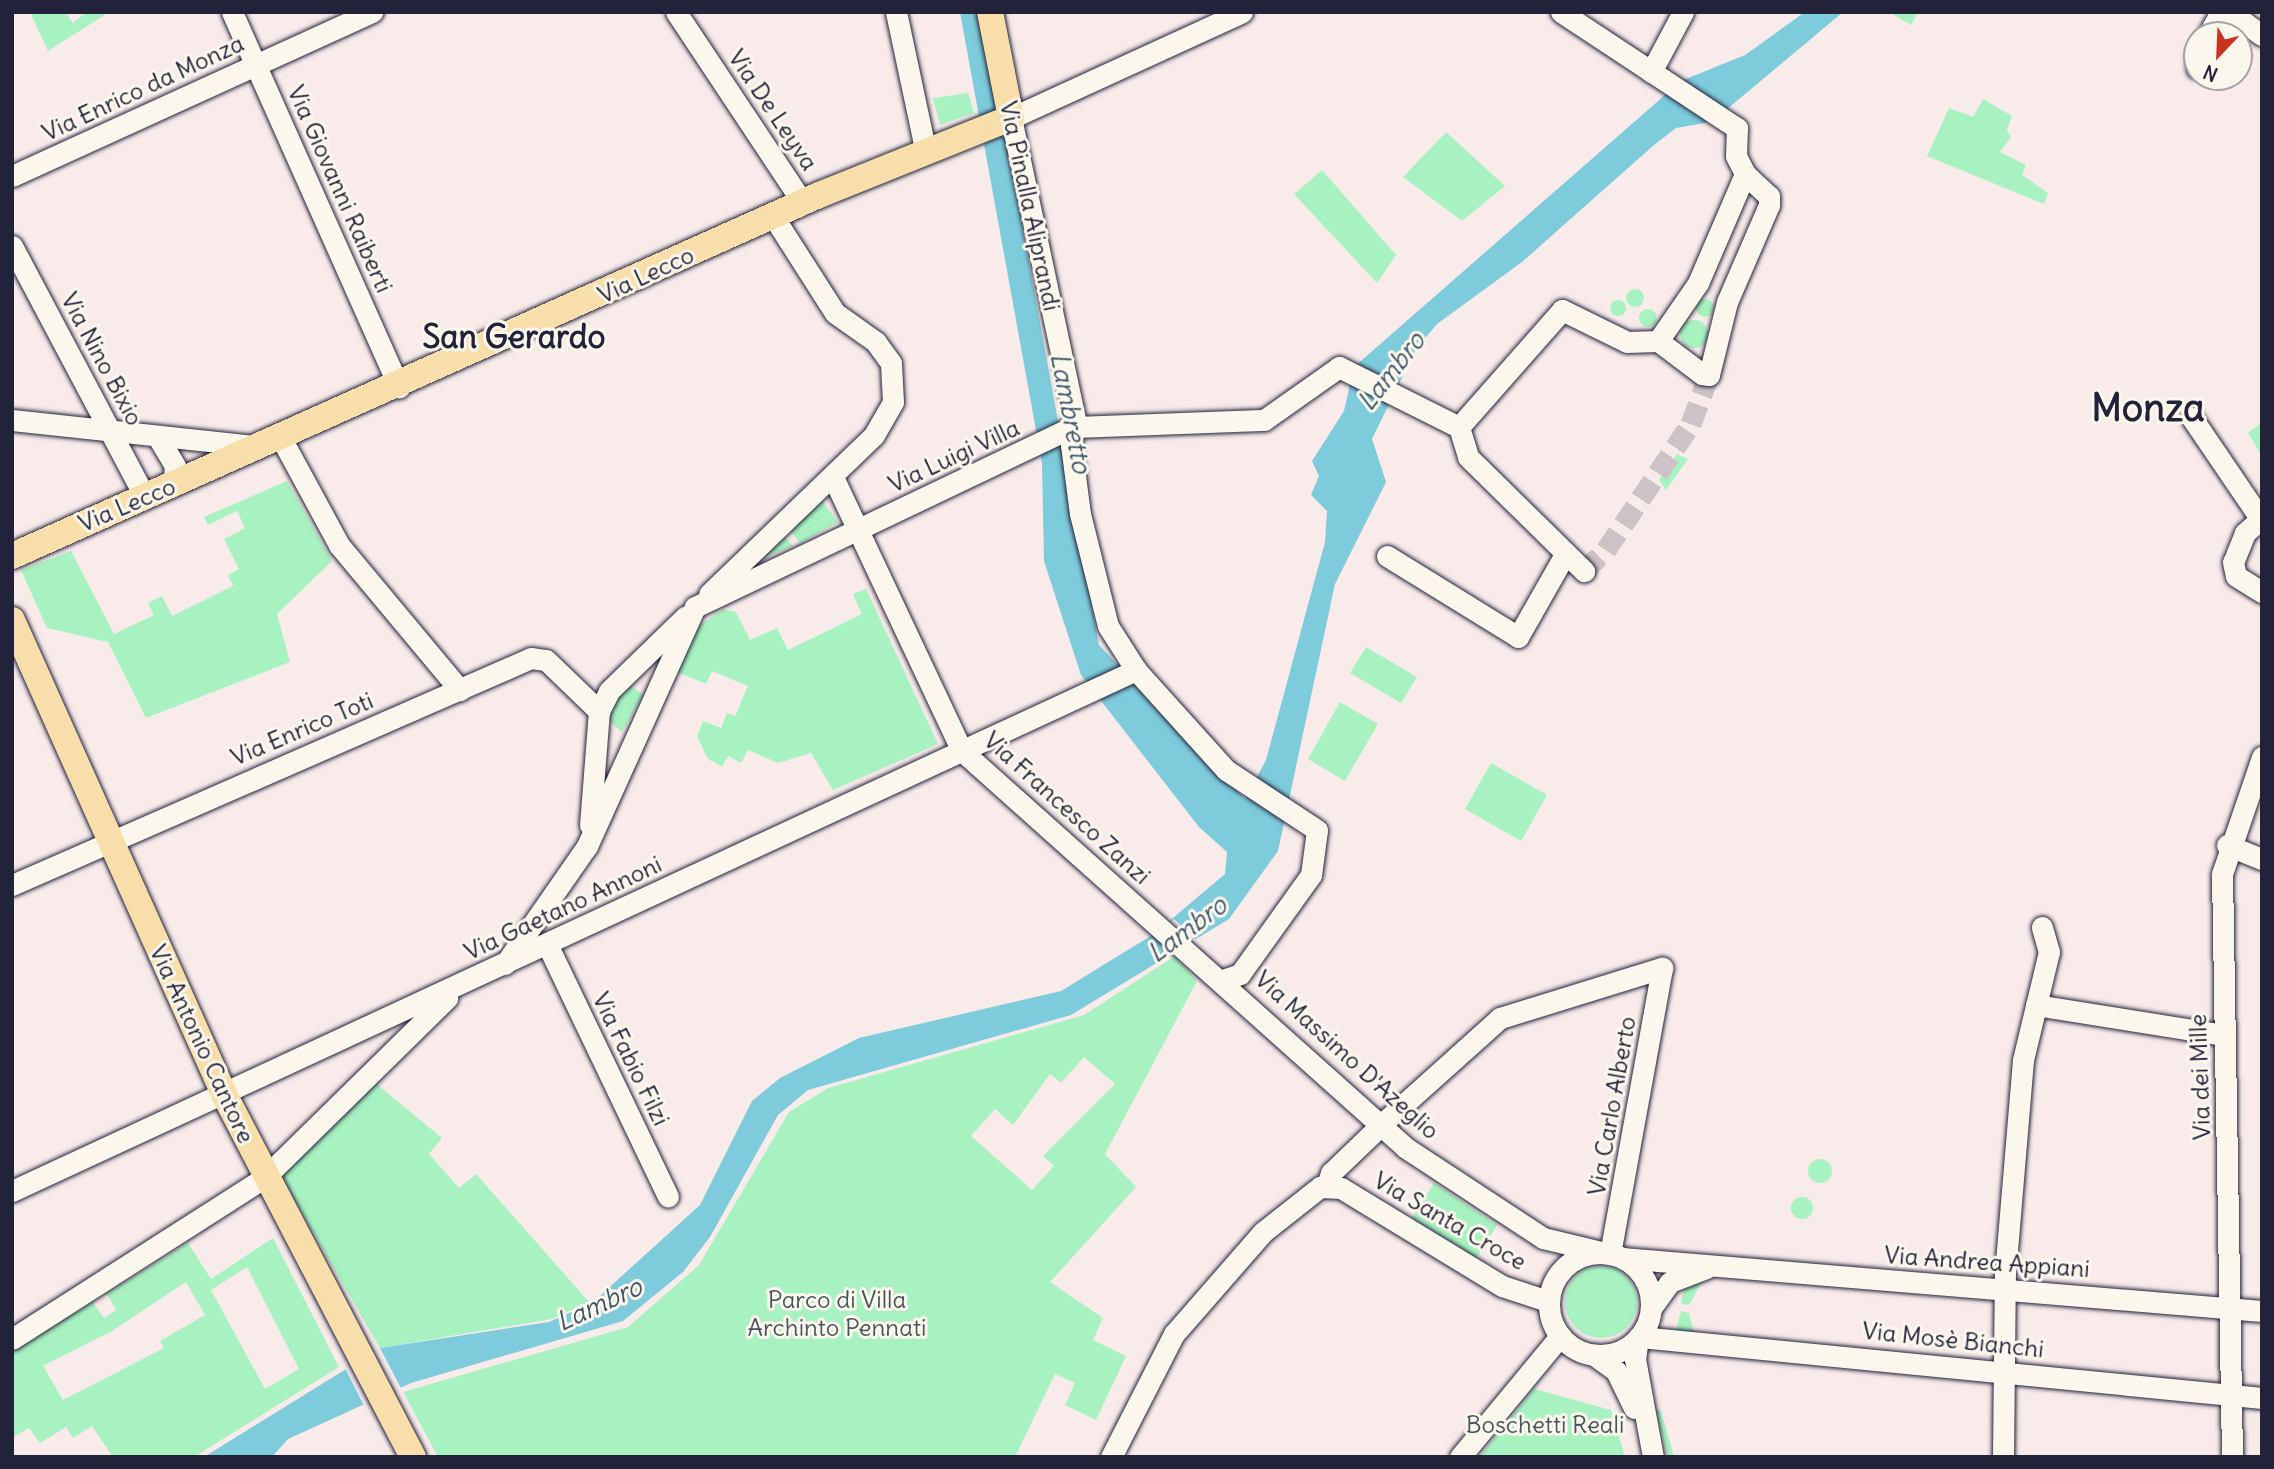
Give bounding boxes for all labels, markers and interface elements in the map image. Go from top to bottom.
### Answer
north arrow [2183,21,2253,91]
street label: Via Enrico da Monza [38,29,248,147]
street label: Via De Leyva [722,44,824,176]
text: N [2200,60,2221,87]
street label: Via Giovanni Raiberti [281,81,399,297]
street label: Via Pinalla Aliprandi [994,98,1066,314]
street label: Via Lecco [593,240,699,310]
street label: Via Nino Bixio [55,288,149,430]
district label: San Gerardo [422,318,606,356]
water label: Lambro [1351,326,1431,416]
water label: Lambretto [1044,350,1098,476]
district label: Monza [2091,385,2205,431]
street label: Via Luigi Villa [884,413,1024,499]
street label: Via Lecco [74,472,180,538]
street label: Via Enrico Toti [227,686,377,772]
street label: Via Francesco Zanzi [978,726,1156,890]
street label: Via Gaetano Annoni [460,850,666,966]
water label: Lambro [1141,889,1233,969]
street label: Via Antonio Cantore [143,940,261,1148]
street label: Via Massimo D'Azeglio [1249,965,1445,1145]
street label: Via Fabio Filzi [586,988,676,1130]
street label: Via dei Mille [2183,1013,2217,1141]
street label: Via Carlo Alberto [1582,1014,1642,1198]
street label: Via Santa Croce [1369,1166,1531,1276]
street label: Via Andrea Appiani [1883,1240,2091,1284]
water label: Lambro [551,1271,647,1337]
park label: Parco di Villa Archinto Pennati [748,1286,926,1342]
street label: Via Mosè Bianchi [1861,1316,2045,1364]
park label: Boschetti Reali [1466,1411,1624,1439]

